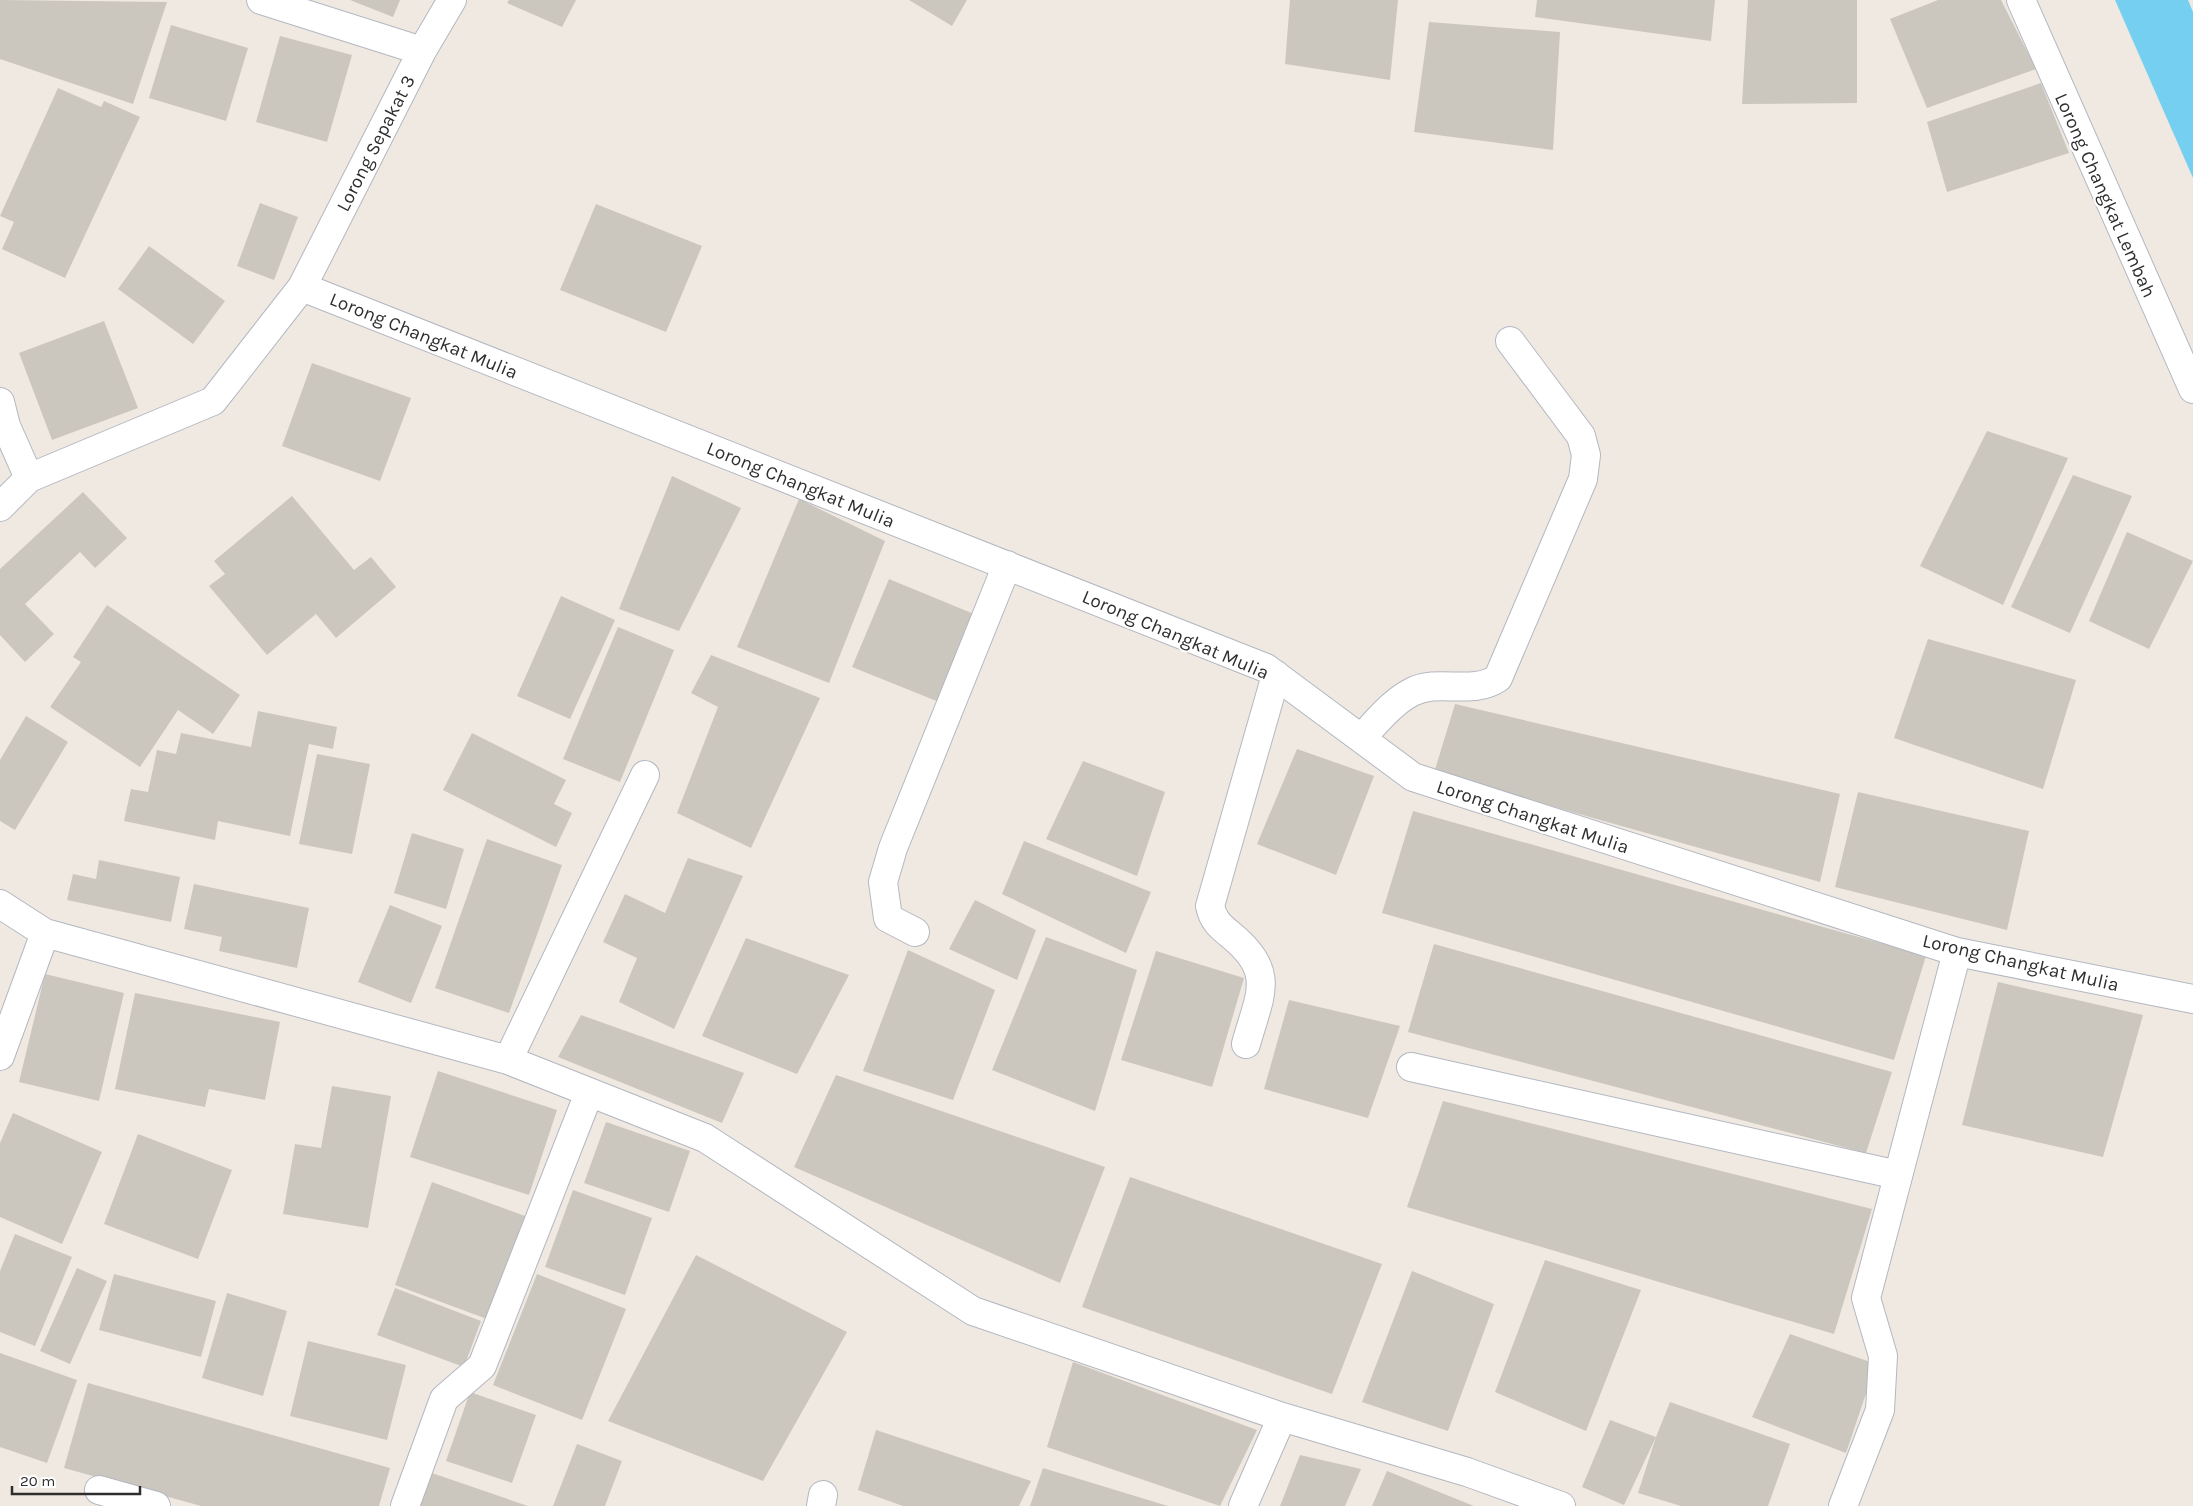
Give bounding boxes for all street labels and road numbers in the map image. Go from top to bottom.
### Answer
street label: Lorong Sepakat 3 [332,72,420,215]
street label: Lorong Changkat Lembah [2050,90,2160,301]
street label: Lorong Changkat Mulia [326,288,521,384]
street label: Lorong Changkat Mulia [703,437,898,533]
street label: Lorong Changkat Mulia [1079,586,1272,684]
street label: Lorong Changkat Mulia [1434,775,1632,858]
street label: Lorong Changkat Mulia [1920,930,2121,996]

